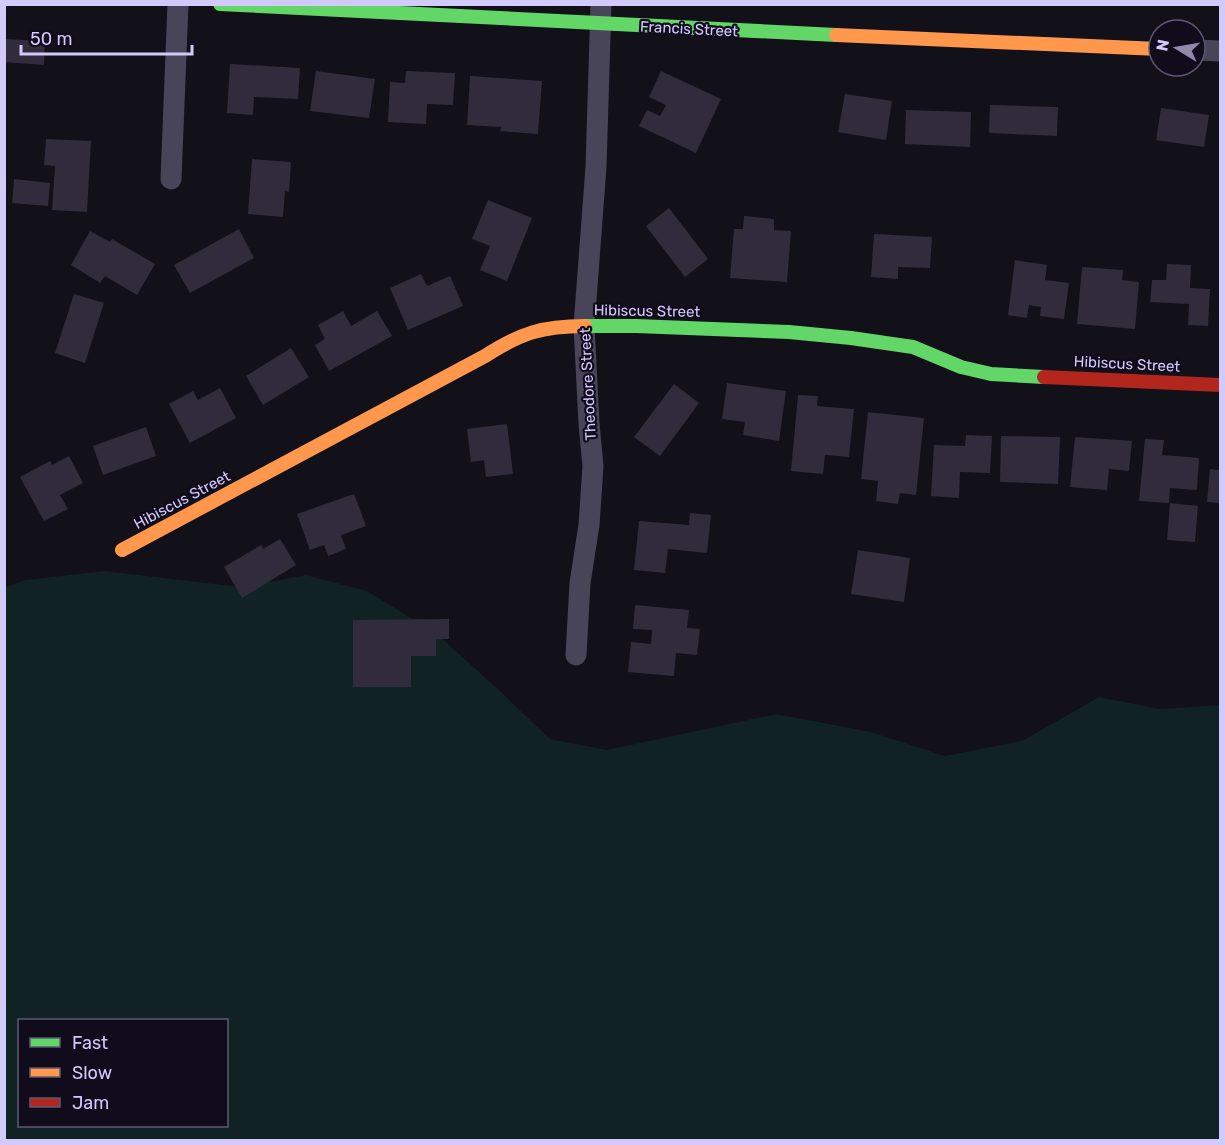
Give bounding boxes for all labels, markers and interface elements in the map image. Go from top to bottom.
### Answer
street label: Francis Street [640,17,739,41]
scale bar [21,18,192,56]
north arrow [1147,18,1207,78]
text: 50 m [30,28,73,50]
text: N [1152,38,1173,53]
street label: Hibiscus Street [594,301,701,321]
street label: Theodore Street [576,327,600,441]
street label: Hibiscus Street [1073,352,1181,376]
street label: Hibiscus Street [131,467,233,533]
legend [18,1019,228,1127]
text: Fast [72,1032,108,1054]
text: Slow [72,1062,112,1084]
text: Jam [72,1092,109,1114]

